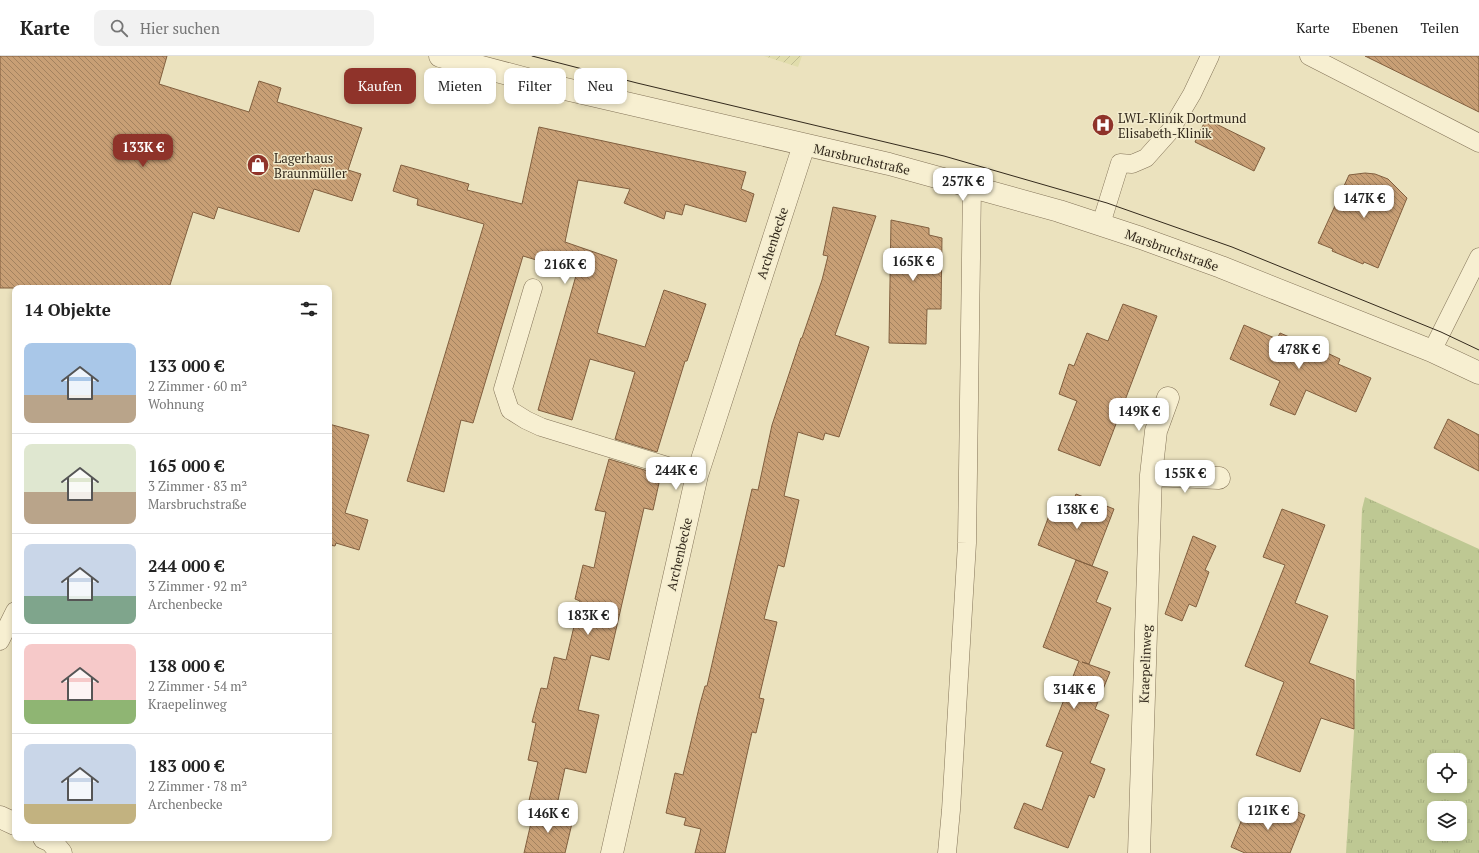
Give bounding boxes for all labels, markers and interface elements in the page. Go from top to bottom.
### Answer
search box [94,10,374,46]
text: Karte [20,15,70,40]
icon: search [108,17,130,39]
text: Hier suchen [140,18,220,38]
text: Karte [1296,18,1330,37]
text: Ebenen [1352,18,1398,37]
text: Teilen [1420,18,1459,37]
chip: Kaufen [344,68,416,104]
chip: Mieten [424,68,496,104]
chip: Filter [504,68,566,104]
chip: Neu [574,68,627,104]
place label: LWL-Klinik Dortmund Elisabeth-Klinik [1118,109,1246,142]
hospital icon: LWL-Klinik Dortmund Elisabeth-Klinik [1090,112,1116,138]
pin: 133K € [110,134,176,168]
text: 133K € [122,138,164,156]
street label: Marsbruchstraße [812,139,912,179]
place label: Lagerhaus Braunmüller [274,149,347,182]
shop icon: Lagerhaus Braunmüller [245,152,271,178]
pin: 257K € [930,168,996,202]
text: 257K € [942,172,984,190]
pin: 147K € [1331,185,1397,219]
text: 147K € [1343,189,1385,207]
street label: Archenbecke [752,205,792,281]
street label: Marsbruchstraße [1123,225,1221,275]
pin: 165K € [880,248,946,282]
pin: 216K € [532,251,598,285]
text: 165K € [892,252,934,270]
text: 216K € [544,255,586,273]
text: 14 Objekte [24,298,111,321]
icon: filters [298,298,320,320]
pin: 478K € [1266,336,1332,370]
text: 478K € [1278,340,1320,358]
text: 133 000 € [148,354,224,377]
icon: home [56,359,104,407]
text: 2 Zimmer · 60 m² [148,377,247,395]
text: Wohnung [148,395,204,413]
pin: 149K € [1106,398,1172,432]
text: 149K € [1118,402,1160,420]
text: 165 000 € [148,454,224,477]
pin: 244K € [643,457,709,491]
icon: home [56,460,104,508]
pin: 155K € [1152,460,1218,494]
text: 244K € [655,461,697,479]
text: 155K € [1164,464,1206,482]
text: 3 Zimmer · 83 m² [148,477,247,495]
text: Marsbruchstraße [148,495,247,513]
pin: 138K € [1044,496,1110,530]
text: 138K € [1056,500,1098,518]
street label: Archenbecke [662,516,696,592]
text: 244 000 € [148,554,224,577]
icon: home [56,560,104,608]
text: 3 Zimmer · 92 m² [148,577,247,595]
text: Archenbecke [148,595,223,613]
pin: 183K € [555,602,621,636]
text: 183K € [567,606,609,624]
street label: Kraepelinweg [1135,624,1155,704]
text: 138 000 € [148,654,224,677]
icon: home [56,660,104,708]
pin: 314K € [1041,676,1107,710]
text: 2 Zimmer · 54 m² [148,677,247,695]
text: 314K € [1053,680,1095,698]
text: Kraepelinweg [148,695,227,713]
map controls [1427,753,1467,841]
button: locate [1427,753,1467,793]
text: 183 000 € [148,754,224,777]
icon: home [56,760,104,808]
text: 2 Zimmer · 78 m² [148,777,247,795]
text: Archenbecke [148,795,223,813]
pin: 121K € [1235,797,1301,831]
pin: 146K € [515,800,581,834]
text: 121K € [1247,801,1289,819]
button: layers [1427,801,1467,841]
text: 146K € [527,804,569,822]

